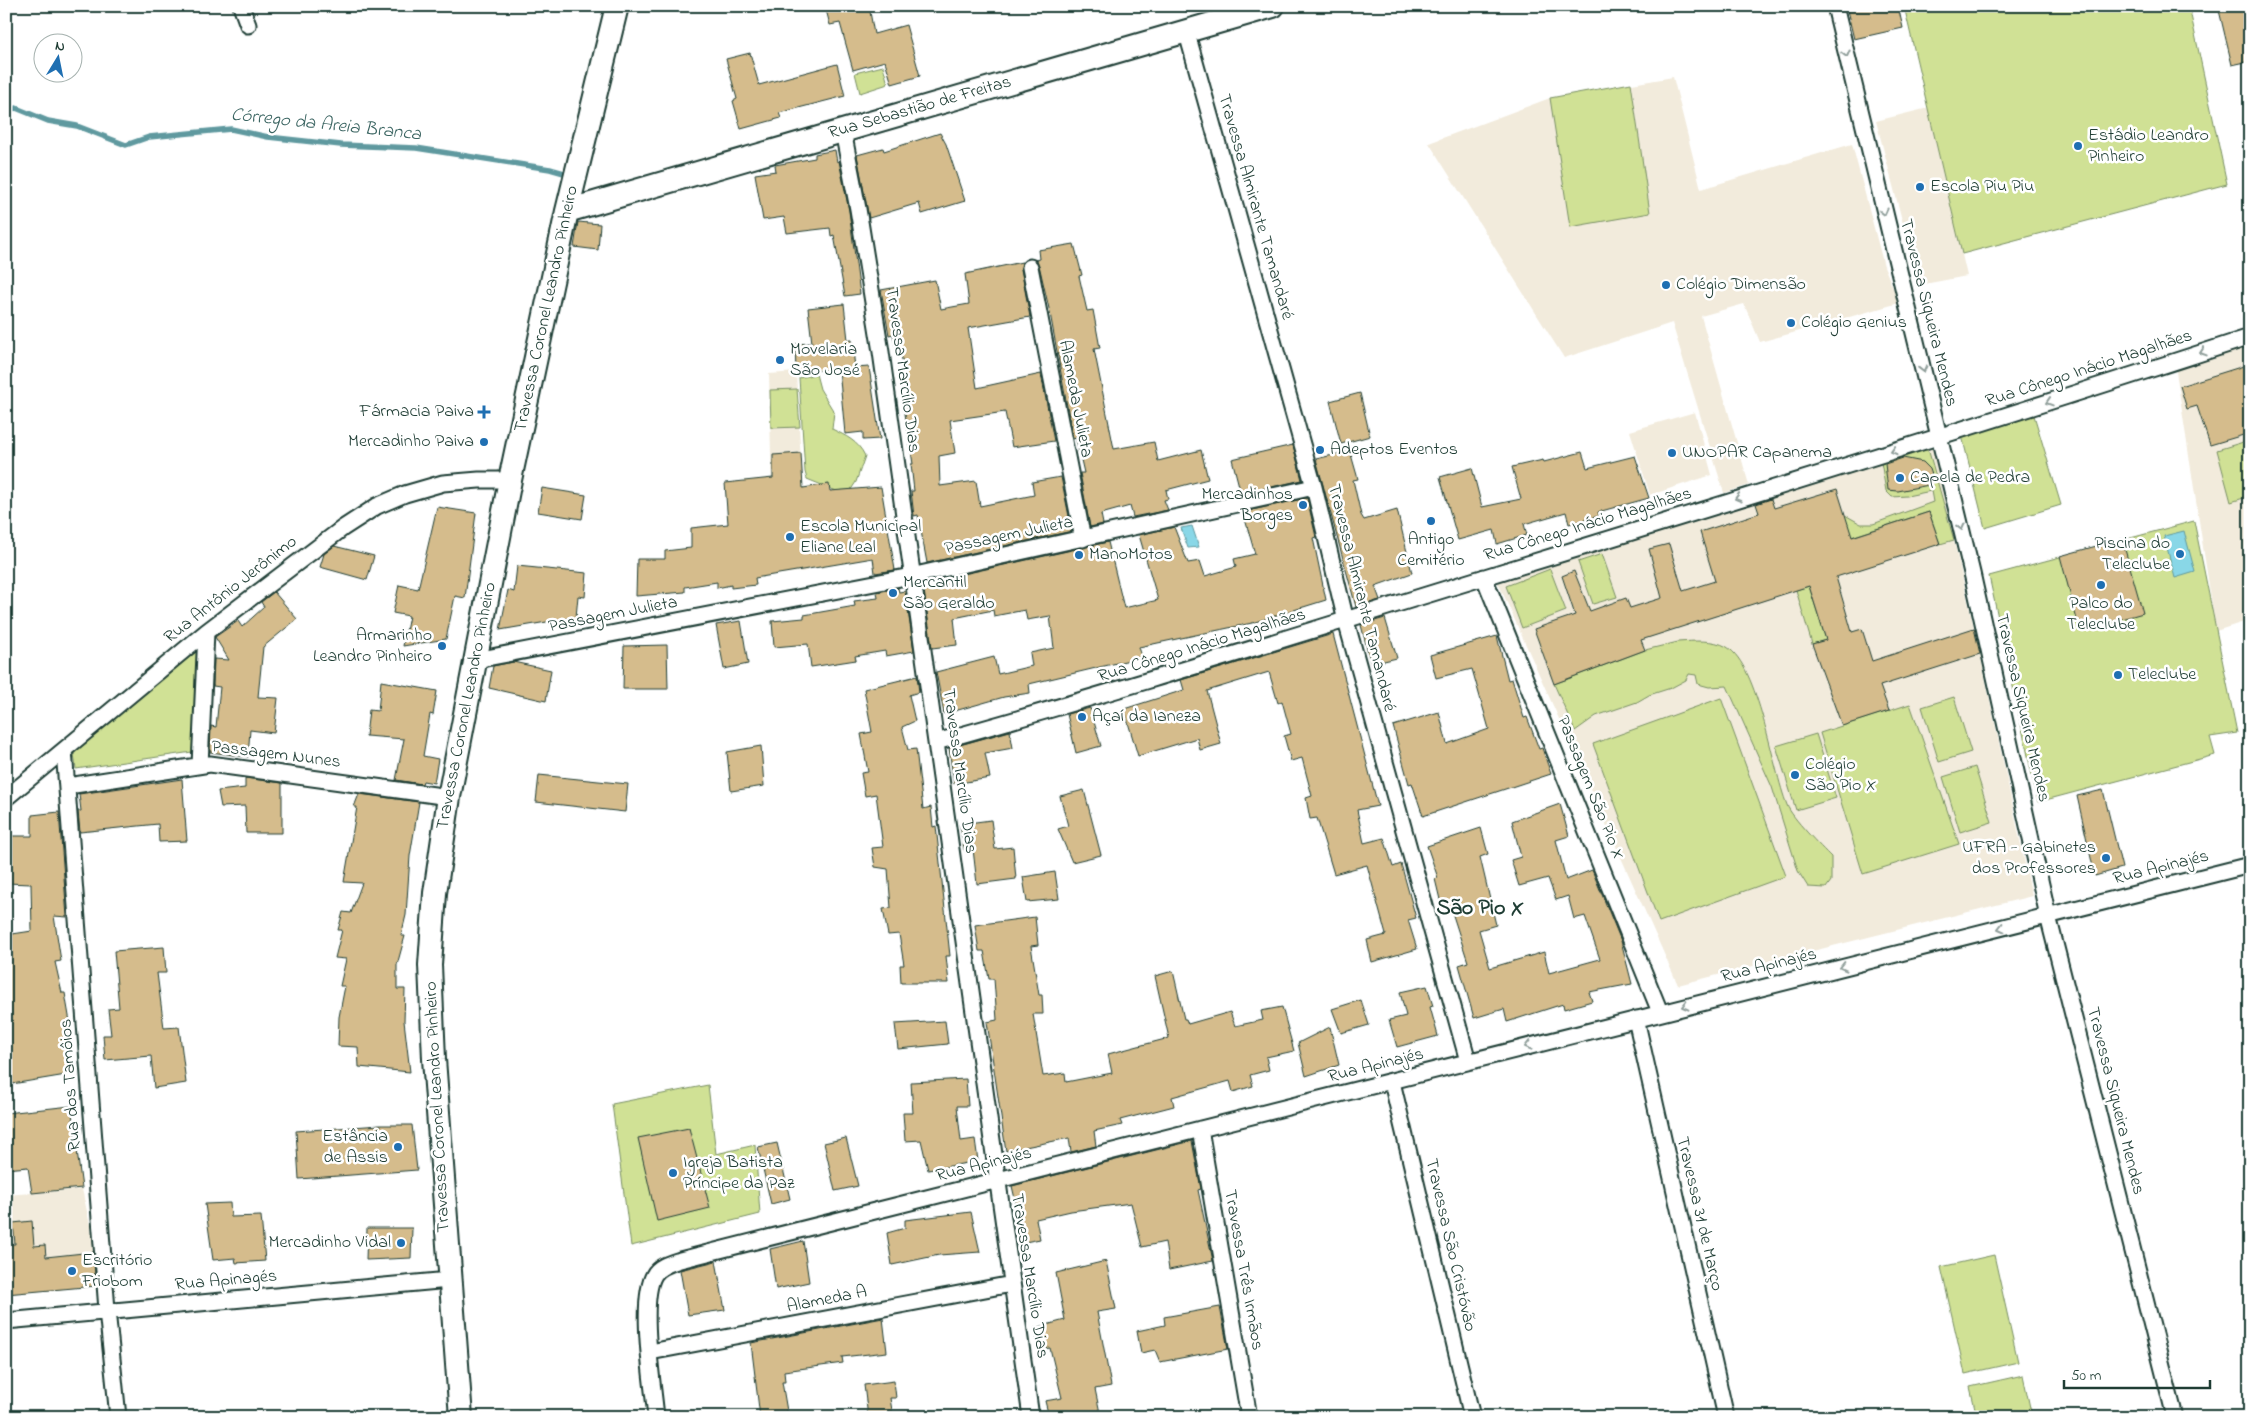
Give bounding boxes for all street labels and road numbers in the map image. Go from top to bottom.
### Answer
street label: Rua Sebastião de Freitas [825,69,1015,147]
street label: Travessa Almirante Tamandaré [1210,91,1300,324]
street label: Travessa Coronel Leandro Pinheiro [508,183,586,435]
street label: Travessa Siqueira Mendes [1892,216,1964,410]
street label: Travessa Marcílio Dias [878,286,926,454]
street label: Rua Cônego Inácio Magalhães [1982,323,2196,416]
street label: Alameda Julieta [1051,338,1099,460]
street label: Travessa Almirante Tamandaré [1320,481,1402,716]
street label: Rua Cônego Inácio Magalhães [1481,481,1695,570]
street label: Passagem Julieta [942,510,1076,563]
street label: Rua Antônio Jerônimo [159,530,303,650]
street label: Travessa Coronel Leandro Pinheiro [430,580,504,832]
street label: Passagem Julieta [546,590,680,641]
street label: Rua Cônego Inácio Magalhães [1095,602,1309,691]
street label: Travessa Siqueira Mendes [1988,611,2056,805]
street label: Travessa Marcílio Dias [935,687,983,855]
street label: Passagem São Pio X [1548,712,1631,864]
street label: Passagem Nunes [210,734,342,777]
street label: Rua Apinajés [2110,844,2212,892]
street label: Rua Apinajés [1718,942,1820,990]
street label: Travessa Coronel Leandro Pinheiro [418,981,458,1233]
street label: Travessa Siqueira Mendes [2079,1004,2151,1198]
street label: Rua dos Tamôios [53,1018,89,1152]
street label: Rua Apinajés [1325,1042,1427,1090]
street label: Travessa 31 de Março [1669,1134,1729,1294]
street label: Rua Apinajés [933,1141,1035,1189]
street label: Travessa São Cristóvão [1417,1156,1483,1334]
street label: Travessa Três Irmãos [1216,1188,1270,1352]
street label: Travessa Marcílio Dias [1003,1192,1055,1360]
street label: Rua Apinagés [174,1264,278,1299]
street label: Alameda A [785,1279,869,1321]

